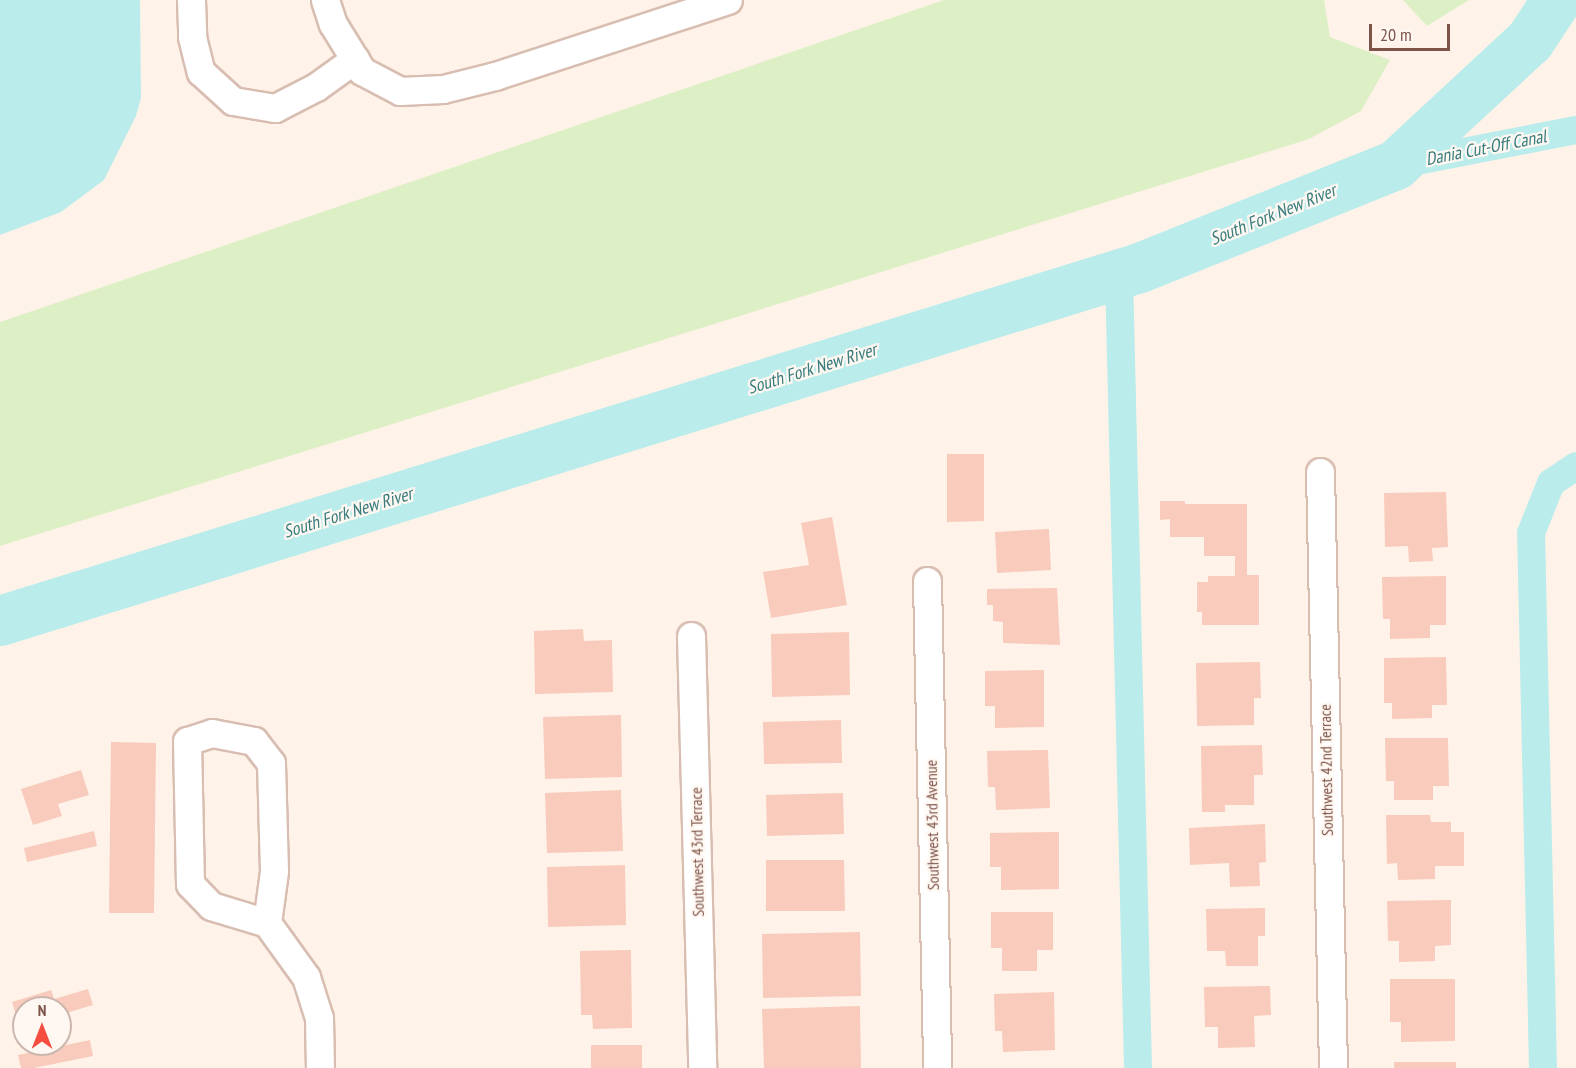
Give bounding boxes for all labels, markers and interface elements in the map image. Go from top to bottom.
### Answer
scale bar [1372,12,1453,50]
text: 20 m [1380,23,1412,46]
water label: Dania Cut-Off Canal [1424,126,1548,170]
water label: South Fork New River [1207,180,1339,250]
water label: South Fork New River [745,339,879,399]
water label: South Fork New River [281,483,415,543]
street label: Southwest 42nd Terrace [1315,704,1337,836]
street label: Southwest 43rd Avenue [921,759,943,891]
street label: Southwest 43rd Terrace [686,787,708,917]
north arrow [12,996,72,1056]
text: N [38,1000,46,1020]

